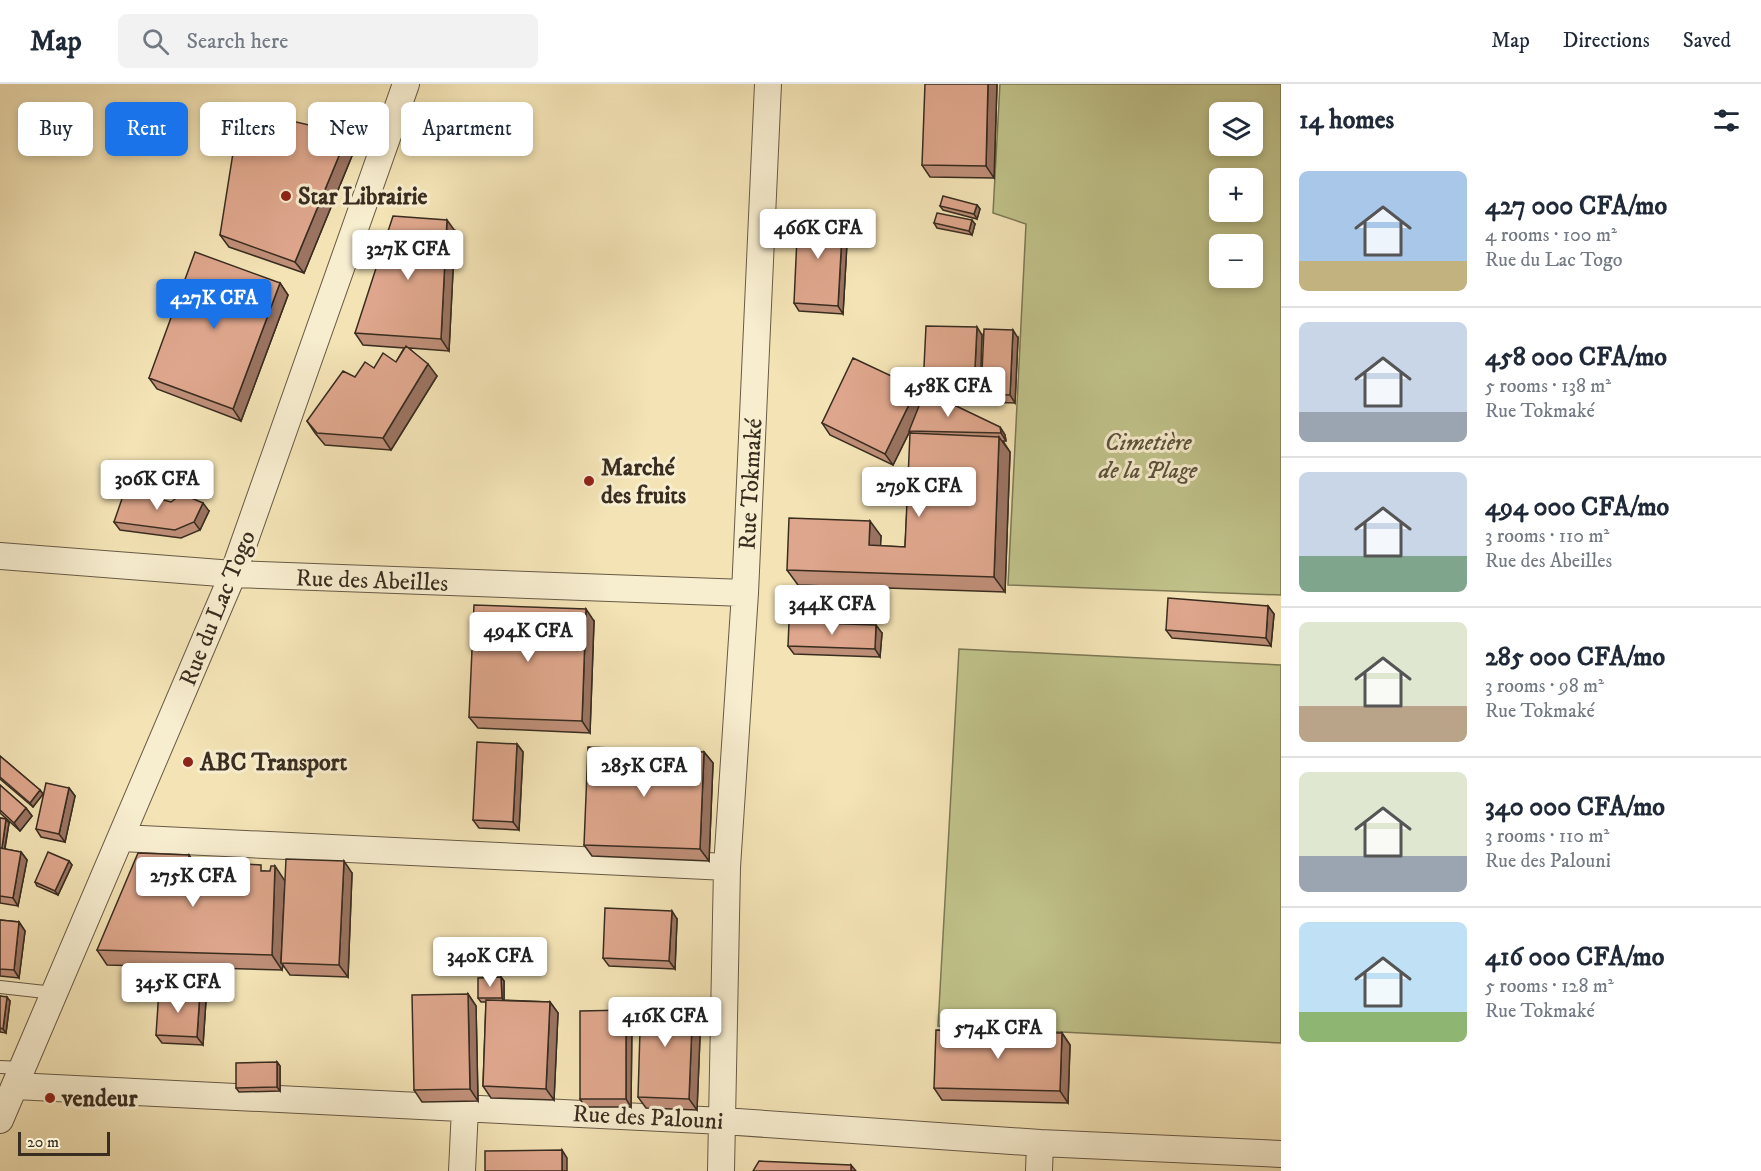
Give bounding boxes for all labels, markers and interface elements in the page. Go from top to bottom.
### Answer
search box [118,14,538,68]
text: Map [30,24,82,59]
icon: search [139,25,172,58]
text: Search here [187,28,288,55]
text: Map [1491,28,1530,54]
text: Directions [1563,28,1650,54]
text: Saved [1683,28,1731,54]
chip: Buy [18,102,93,156]
chip: Rent [105,102,188,156]
chip: Filters [200,102,296,156]
chip: New [308,102,389,156]
chip: Apartment [401,102,533,156]
map controls [1209,102,1263,288]
button: layers [1209,102,1263,156]
text: 14 homes [1299,104,1394,137]
icon: filters [1710,104,1743,137]
button: + [1209,168,1263,222]
place label: Star Librairie [298,182,428,212]
marker: Star Librairie [279,189,293,203]
text: 427 000 CFA/mo [1485,190,1667,223]
icon: home [1347,195,1419,267]
pin: 466K CFA [756,209,880,260]
text: 466K CFA [774,216,862,241]
text: 4 rooms · 100 m² [1485,223,1617,248]
pin: 327K CFA [346,230,470,281]
button: − [1209,234,1263,288]
text: 327K CFA [366,237,450,262]
text: Rue du Lac Togo [1485,248,1622,273]
pin: 427K CFA [152,279,276,330]
text: 427K CFA [170,286,258,311]
text: 458 000 CFA/mo [1485,341,1667,374]
icon: home [1347,346,1419,418]
pin: 458K CFA [886,367,1010,418]
text: 458K CFA [904,374,992,399]
text: 5 rooms · 138 m² [1485,374,1611,399]
text: Rue Tokmaké [1485,399,1595,424]
street label: Rue Tokmaké [733,418,769,551]
park label: Cimetière de la Plage [1098,428,1198,486]
place label: Marché des fruits [601,453,686,511]
pin: 306K CFA [95,460,219,511]
text: 306K CFA [115,467,199,492]
pin: 279K CFA [857,467,981,518]
marker: Marché des fruits [582,474,596,488]
text: 279K CFA [876,474,962,499]
text: 494 000 CFA/mo [1485,491,1669,524]
icon: home [1347,496,1419,568]
text: 3 rooms · 110 m² [1485,524,1609,549]
street label: Rue du Lac Togo [173,526,263,690]
text: Rue des Abeilles [1485,549,1612,574]
street label: Rue des Abeilles [295,563,449,599]
pin: 344K CFA [770,585,894,636]
text: 344K CFA [789,592,875,617]
pin: 494K CFA [466,612,590,663]
text: 494K CFA [483,619,573,644]
text: 285 000 CFA/mo [1485,641,1665,674]
icon: home [1347,646,1419,718]
text: 3 rooms · 98 m² [1485,674,1604,699]
text: Rue Tokmaké [1485,699,1595,724]
pin: 285K CFA [582,747,706,798]
place label: ABC Transport [199,748,348,778]
text: 285K CFA [601,754,687,779]
marker: ABC Transport [181,755,195,769]
text: 340 000 CFA/mo [1485,791,1665,824]
icon: home [1347,796,1419,868]
text: 3 rooms · 110 m² [1485,824,1609,849]
text: Rue des Palouni [1485,849,1611,874]
pin: 275K CFA [131,857,255,908]
text: 275K CFA [150,864,236,889]
pin: 340K CFA [428,937,552,988]
text: 416 000 CFA/mo [1485,941,1664,974]
text: 340K CFA [447,944,533,969]
icon: home [1347,946,1419,1018]
pin: 345K CFA [116,963,240,1014]
text: 345K CFA [136,970,220,995]
text: 5 rooms · 128 m² [1485,974,1614,999]
pin: 416K CFA [603,997,727,1048]
text: Rue Tokmaké [1485,999,1595,1024]
text: 416K CFA [622,1004,708,1029]
pin: 574K CFA [936,1009,1060,1060]
text: 574K CFA [954,1016,1042,1041]
place label: vendeur [61,1084,138,1114]
marker: vendeur [43,1091,57,1105]
street label: Rue des Palouni [572,1099,724,1137]
scale bar [18,1129,110,1156]
text: 20 m [27,1132,59,1152]

